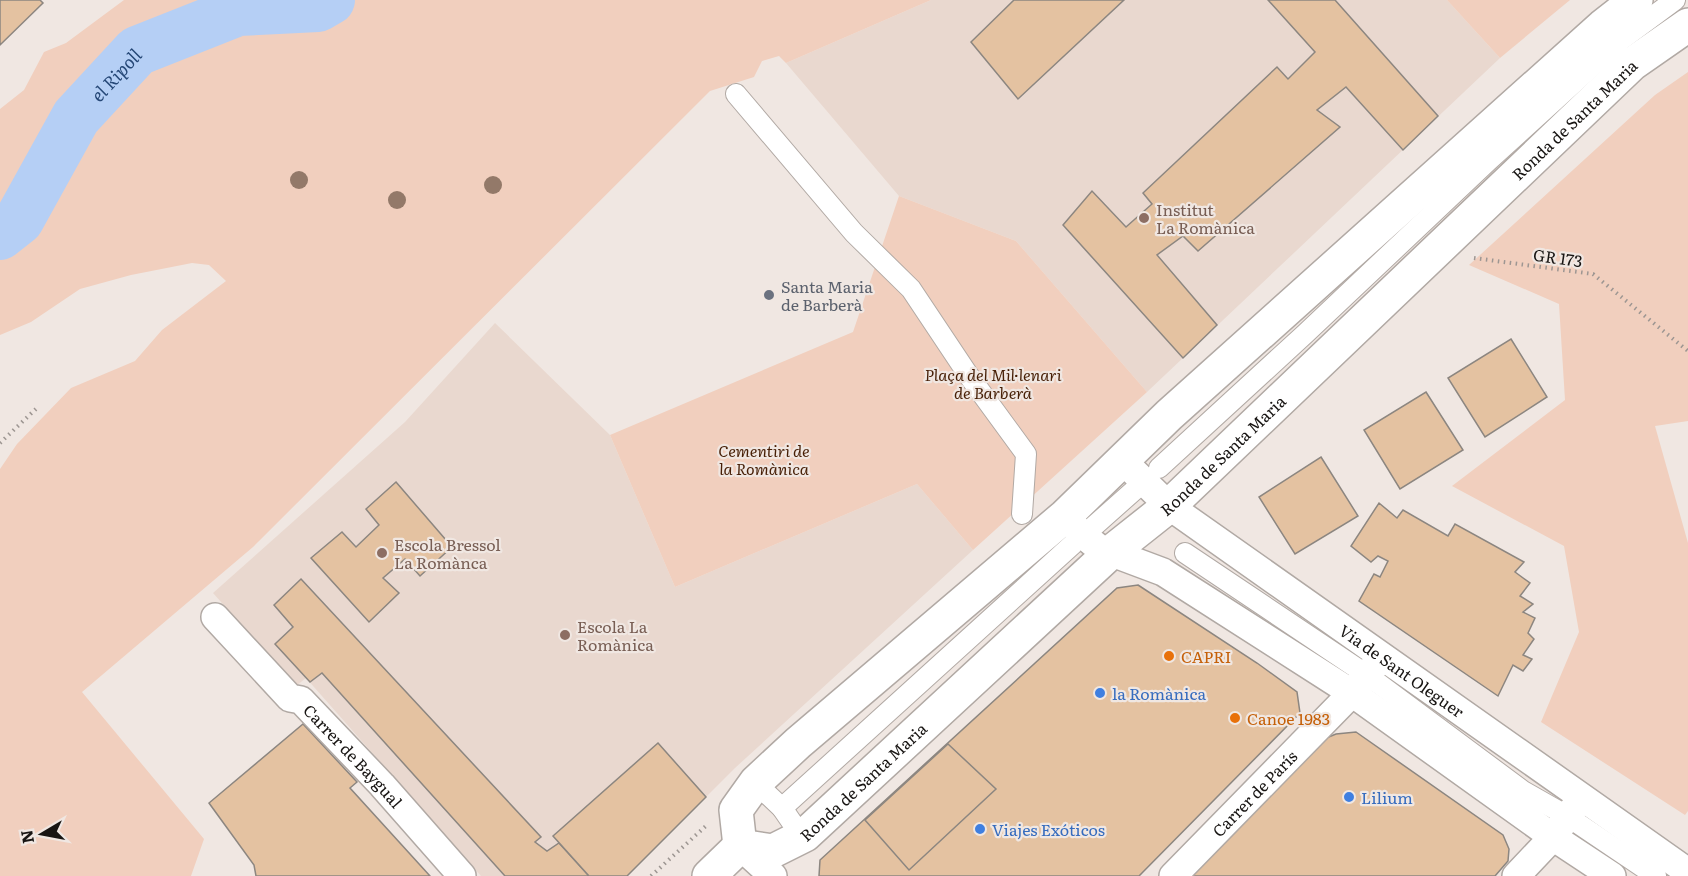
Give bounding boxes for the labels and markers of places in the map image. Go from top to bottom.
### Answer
place label: Institut La Romànica [1156,197,1255,239]
marker: Institut La Romànica [1137,211,1151,225]
place label: Santa Maria de Barberà [781,274,873,316]
marker: Santa Maria de Barberà [762,288,776,302]
place label: Escola Bressol La Romànca [394,532,501,574]
marker: Escola Bressol La Romànca [375,546,389,560]
place label: Escola La Romànica [577,614,654,656]
marker: Escola La Romànica [558,628,572,642]
place label: CAPRI [1181,644,1231,668]
marker: CAPRI [1162,649,1176,663]
place label: la Romànica [1112,681,1206,705]
marker: la Romànica [1093,686,1107,700]
place label: Canoe 1983 [1247,706,1330,730]
marker: Canoe 1983 [1228,711,1242,725]
place label: Lilium [1361,785,1413,809]
marker: Lilium [1342,790,1356,804]
place label: Viajes Exóticos [992,817,1105,841]
marker: Viajes Exóticos [973,822,987,836]

